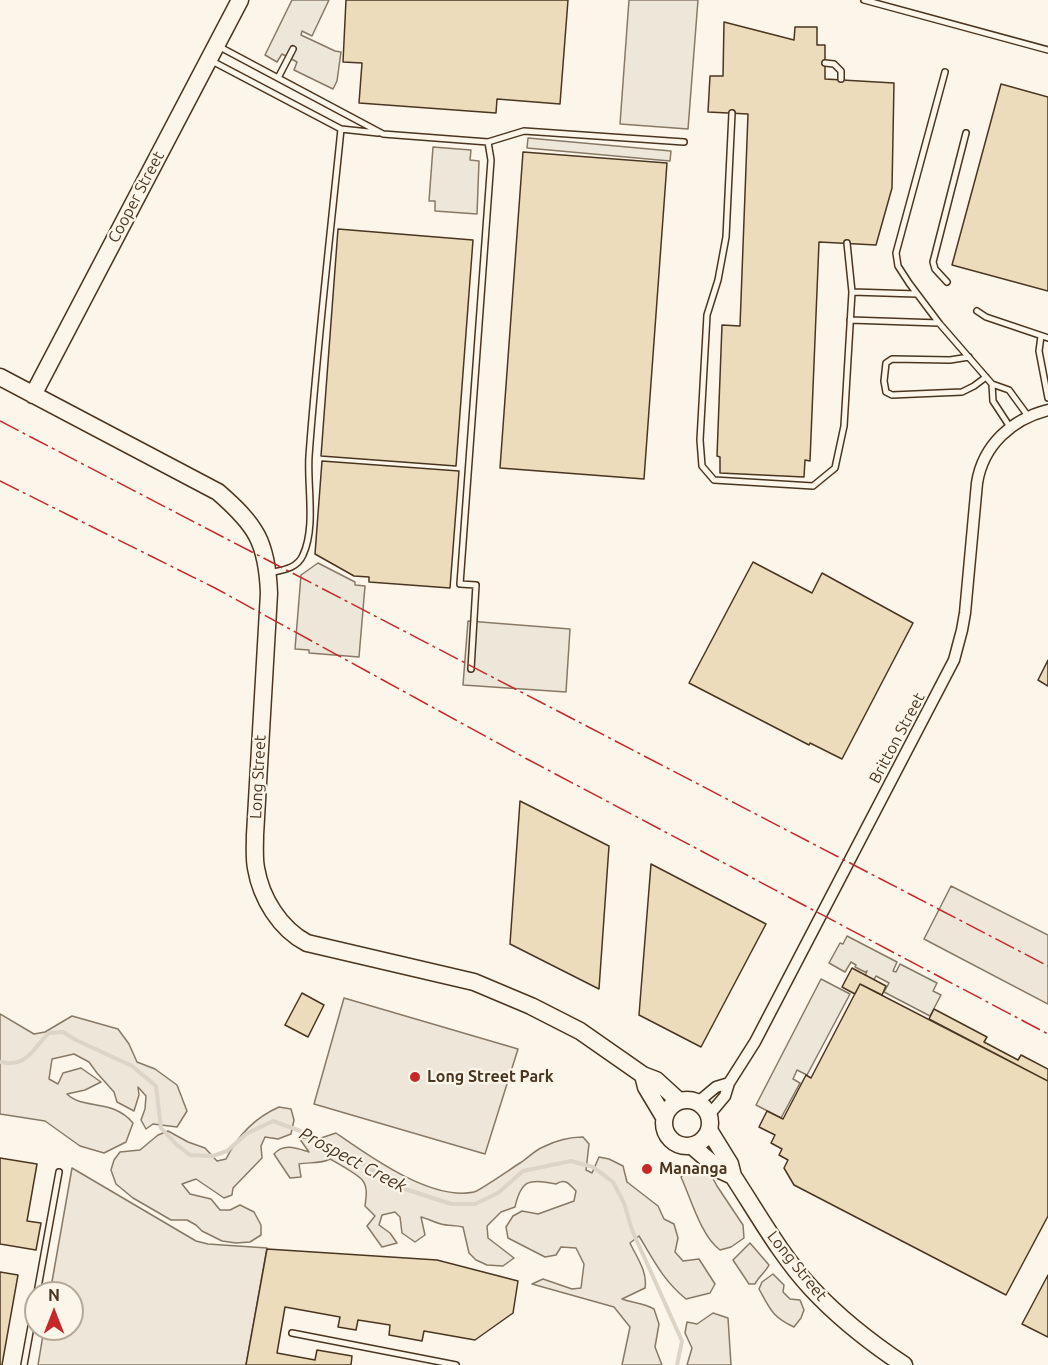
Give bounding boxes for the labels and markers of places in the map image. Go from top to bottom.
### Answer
place label: Long Street Park [427,1067,554,1087]
marker: Long Street Park [408,1070,422,1084]
place label: Mananga [659,1159,727,1179]
marker: Mananga [640,1162,654,1176]

